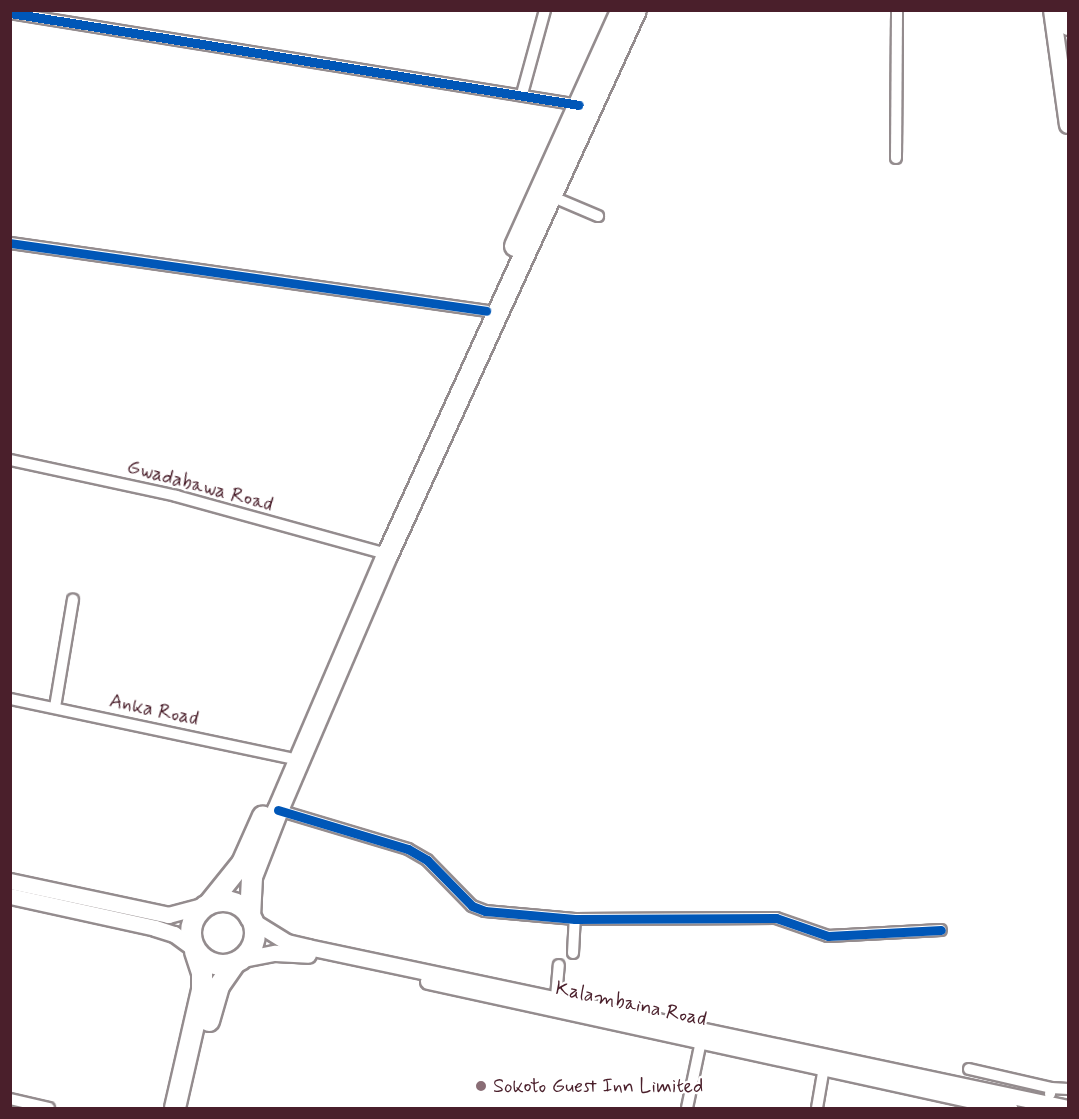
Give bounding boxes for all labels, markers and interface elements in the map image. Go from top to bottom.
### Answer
street label: Gwadabawa Road [126,455,274,517]
street label: Anka Road [108,689,200,731]
street label: Kalambaina Road [554,976,708,1032]
place label: Sokoto Guest Inn Limited [493,1074,708,1098]
marker: Sokoto Guest Inn Limited [474,1079,488,1093]

